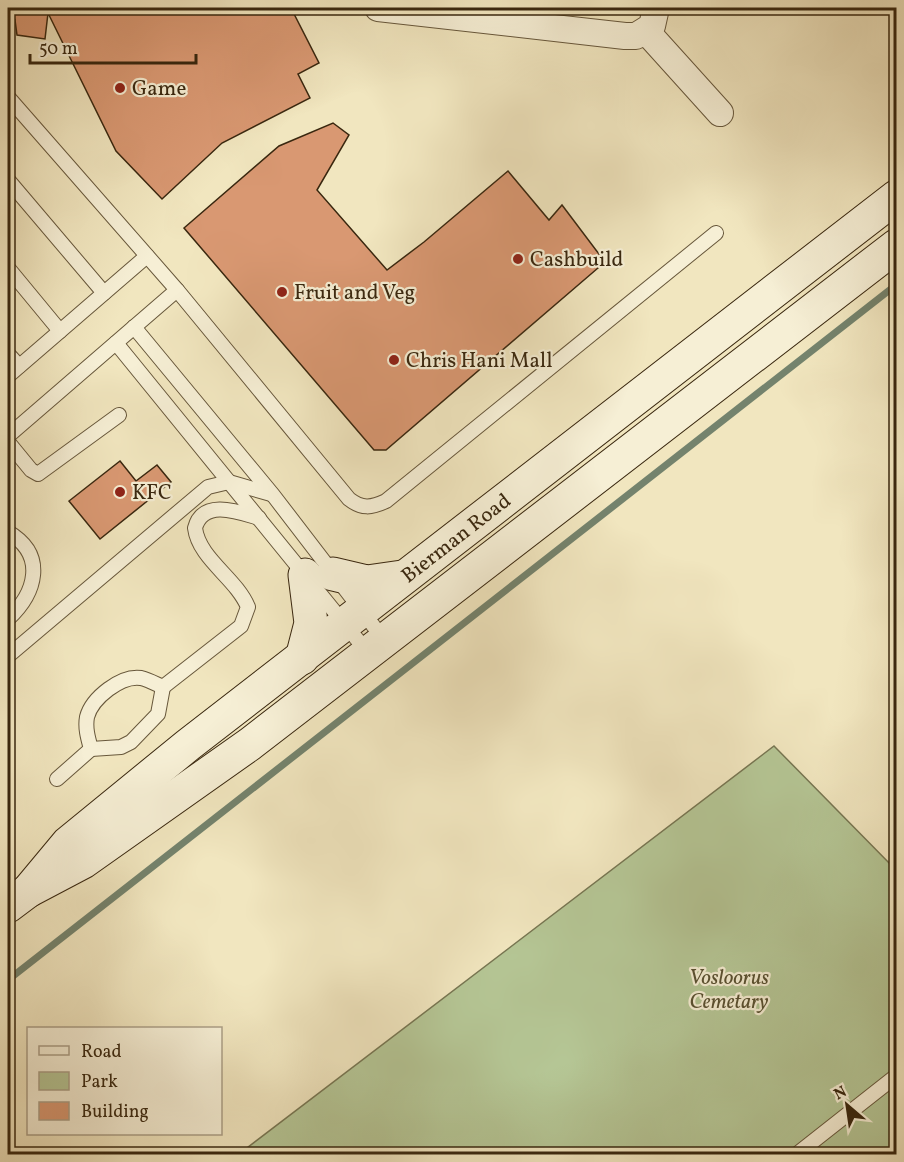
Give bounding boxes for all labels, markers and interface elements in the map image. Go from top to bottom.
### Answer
scale bar [30,27,196,65]
text: 50 m [39,37,78,62]
place label: Game [132,75,186,104]
marker: Game [113,81,127,95]
place label: Cashbuild [530,246,623,275]
marker: Cashbuild [511,252,525,266]
place label: Fruit and Veg [294,279,415,308]
marker: Fruit and Veg [275,285,289,299]
place label: Chris Hani Mall [406,347,552,376]
marker: Chris Hani Mall [387,353,401,367]
place label: KFC [132,479,172,508]
marker: KFC [113,485,127,499]
street label: Bierman Road [396,487,518,591]
park label: Vosloorus Cemetary [689,964,769,1017]
legend [27,1027,222,1135]
text: Road [81,1040,122,1065]
text: Park [81,1070,118,1095]
north arrow [817,1075,877,1135]
text: N [830,1081,851,1106]
text: Building [81,1100,149,1125]

